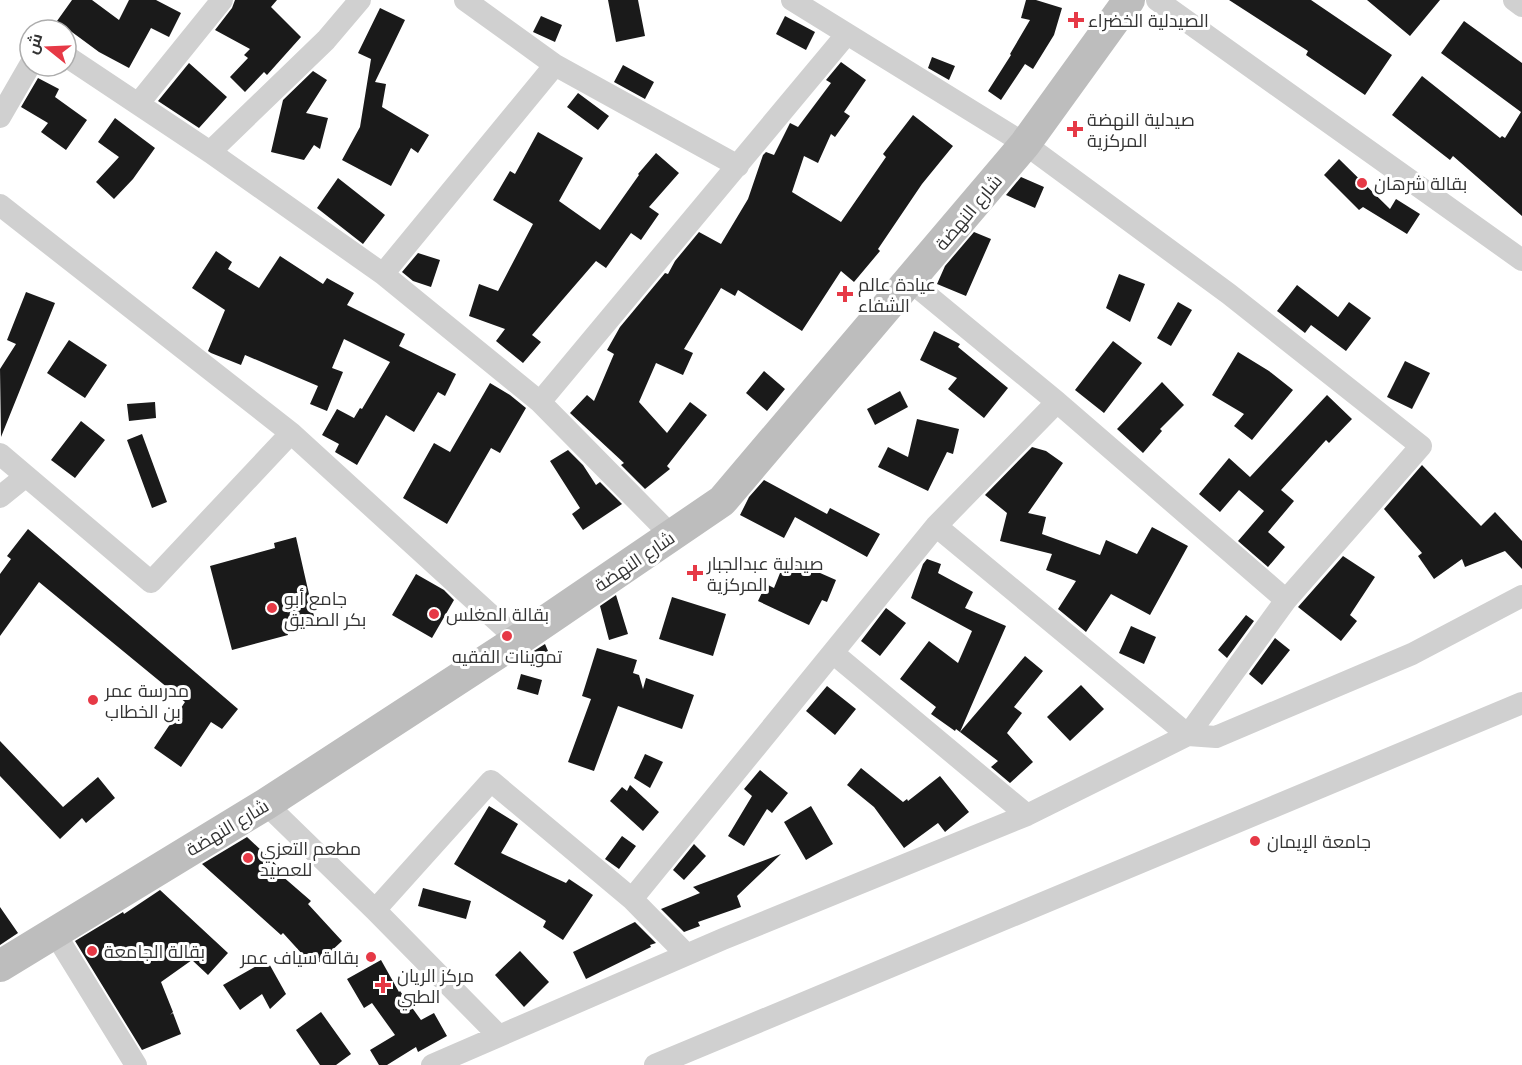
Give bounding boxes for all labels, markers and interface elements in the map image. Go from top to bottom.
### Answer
place label: الصيدلية الخضراء [1088,8,1209,32]
marker: الصيدلية الخضراء [1069,13,1083,27]
north arrow [18,18,78,78]
text: ش [20,30,47,57]
place label: صيدلية النهضة المركزية [1087,107,1195,152]
marker: صيدلية النهضة المركزية [1068,122,1082,136]
street label: شارع النهضة [929,169,1008,256]
place label: بقالة شرهان [1374,171,1467,195]
marker: بقالة شرهان [1355,176,1369,190]
place label: عيادة عالم الشفاء [858,272,936,317]
marker: عيادة عالم الشفاء [836,285,854,303]
street label: شارع النهضة [589,525,680,598]
place label: صيدلية عبدالجبار المركزية [706,551,824,596]
marker: صيدلية عبدالجبار المركزية [688,566,702,580]
place label: جامع أبو بكر الصديق [284,586,366,632]
marker: جامع أبو بكر الصديق [265,601,279,615]
place label: بقالة المغلس [446,602,549,626]
marker: بقالة المغلس [427,607,441,621]
marker: تموينات الفقيه [500,629,514,643]
place label: تموينات الفقيه [452,644,562,668]
place label: مدرسة عمر بن الخطاب [104,678,189,723]
marker: مدرسة عمر بن الخطاب [86,693,100,707]
street label: شارع النهضة [181,793,273,862]
place label: جامعة الإيمان [1267,829,1371,853]
marker: جامعة الإيمان [1248,834,1262,848]
place label: مطعم التعزي للعصيد [260,836,361,881]
marker: مطعم التعزي للعصيد [241,851,255,865]
place label: بقالة الجامعة [104,939,205,963]
marker: بقالة الجامعة [85,944,99,958]
place label: بقالة سياف عمر [239,945,359,969]
marker: بقالة سياف عمر [364,950,378,964]
place label: مركز الريان الطبي [397,963,474,1011]
marker: مركز الريان الطبي [374,976,392,994]

